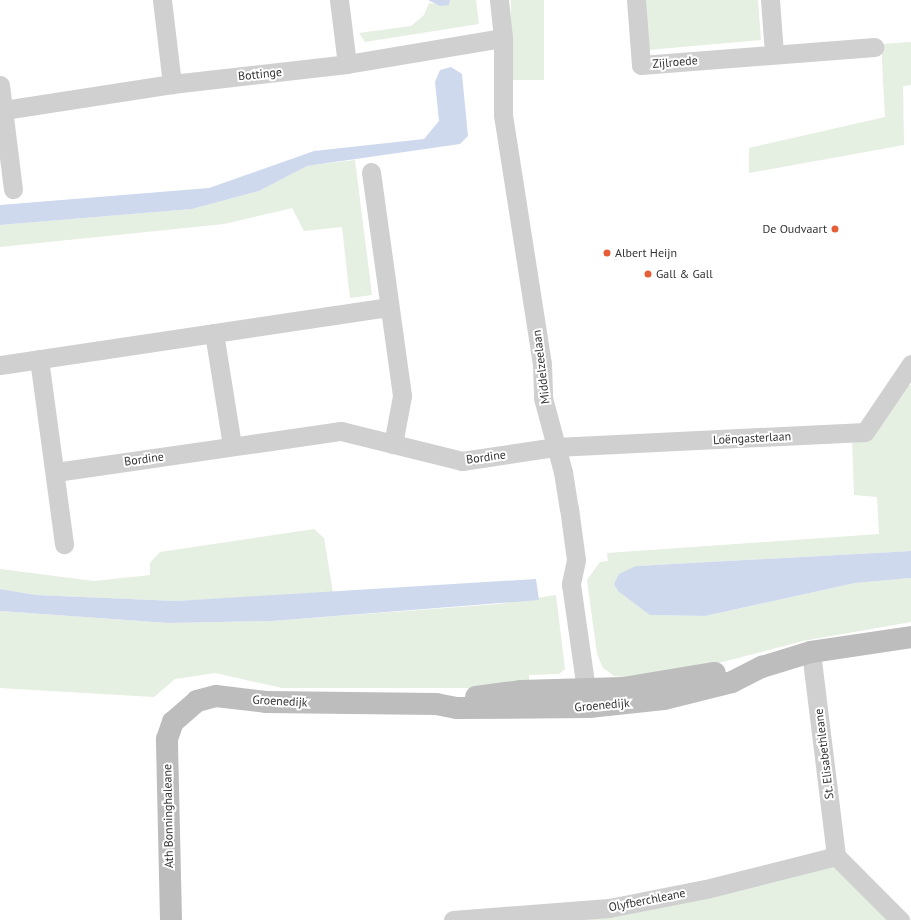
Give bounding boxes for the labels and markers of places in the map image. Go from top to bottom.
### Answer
place label: De Oudvaart [763,222,827,236]
marker: De Oudvaart [830,224,840,234]
place label: Albert Heijn [615,246,677,260]
marker: Albert Heijn [602,248,612,258]
place label: Gall & Gall [656,267,713,281]
marker: Gall & Gall [643,269,653,279]

